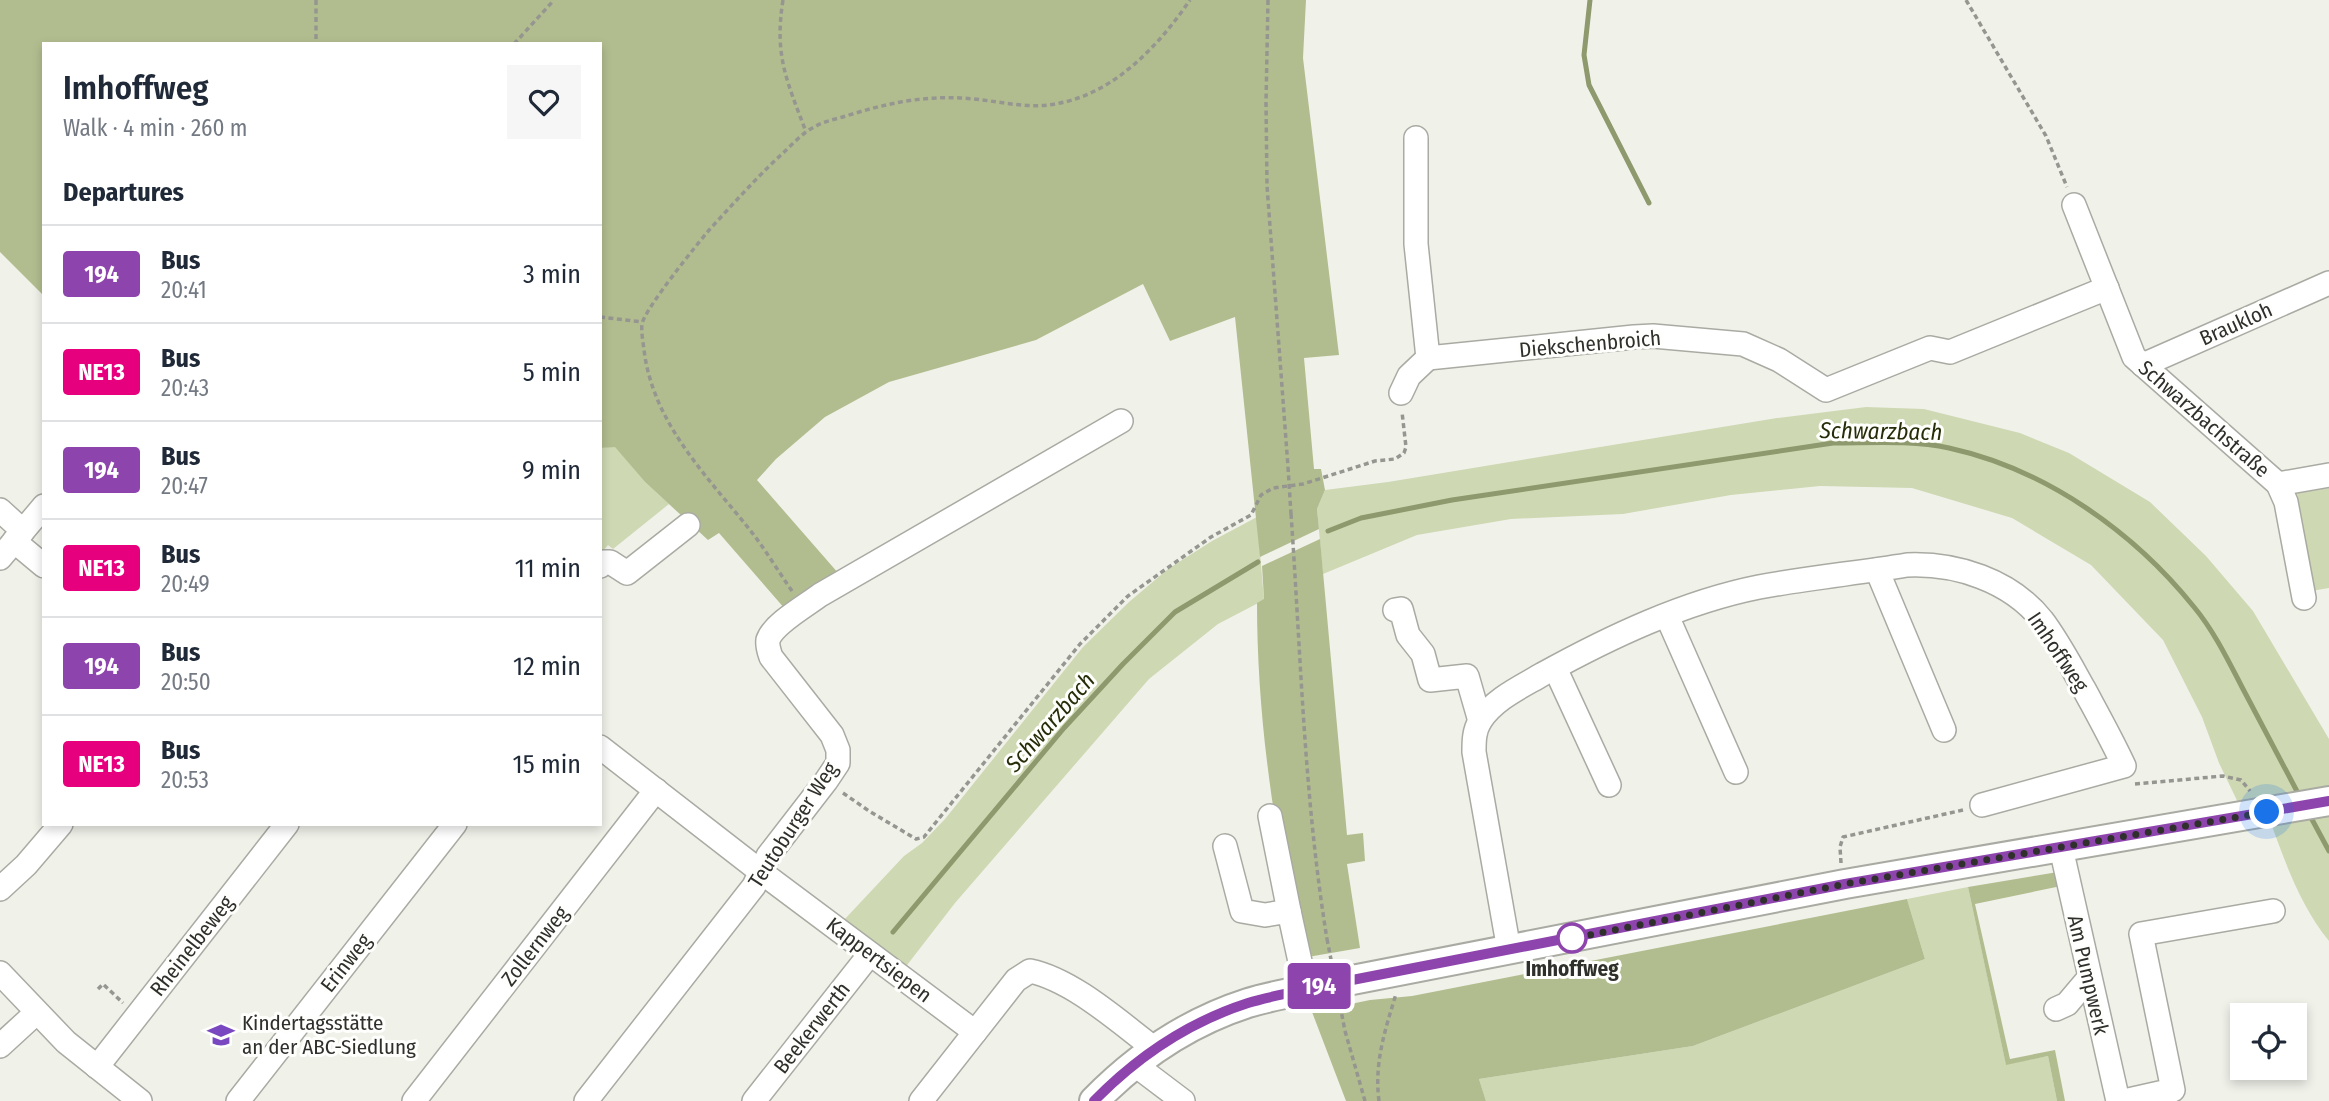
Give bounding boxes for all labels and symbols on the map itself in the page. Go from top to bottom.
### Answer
street label: Braukloh [2196,297,2276,351]
street label: Diekschenbroich [1518,325,1662,363]
street label: Schwarzbachstraße [2133,355,2275,483]
water label: Schwarzbach [1818,416,1943,446]
street label: Imhoffweg [2022,607,2094,697]
water label: Schwarzbach [999,667,1101,778]
street label: Teutoburger Weg [743,757,843,893]
your location [2249,794,2284,829]
street label: Rheinelbeweg [145,890,239,1002]
street label: Zollernweg [496,901,574,991]
street label: Kappertsiepen [821,912,937,1008]
street label: Am Pumpwerk [2062,913,2114,1038]
marker: Imhoffweg [1557,923,1587,953]
street label: Erinweg [315,928,377,998]
place label: Imhoffweg [1525,956,1619,982]
line badge: 194 [1279,963,1359,1009]
street label: Beekerwerth [768,977,856,1079]
place label: Kindertagsstätte an der ABC-Siedlung [242,1010,416,1060]
school or university icon: Kindertagsstätte an der ABC-Siedlung [206,1020,236,1050]

